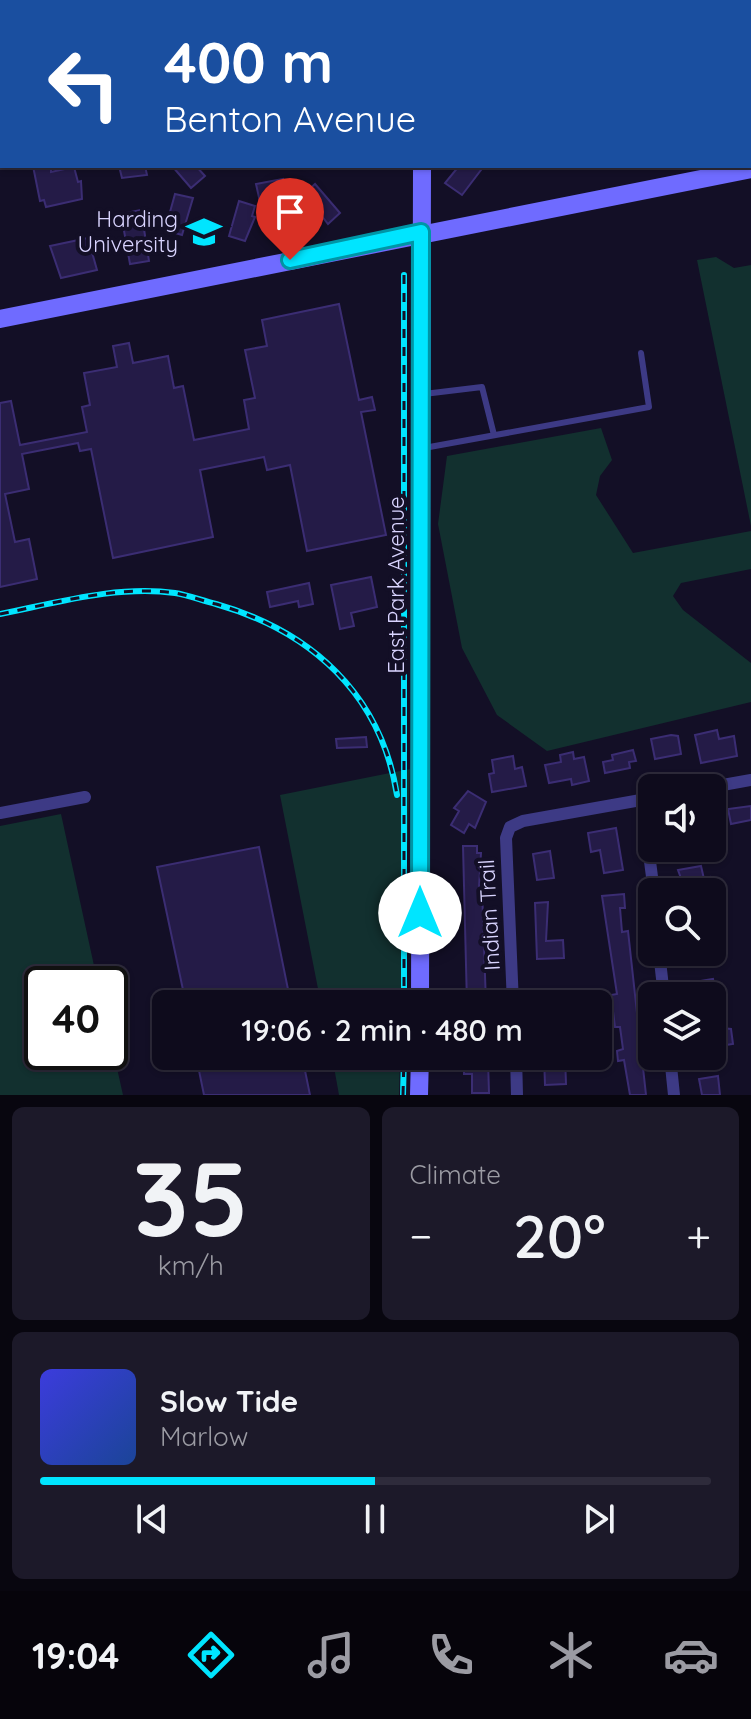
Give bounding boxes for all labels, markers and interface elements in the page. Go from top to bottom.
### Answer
text: 400 m [164,27,333,97]
icon: left [32,32,136,136]
text: Benton Avenue [164,96,416,141]
pin [256,178,324,260]
icon: arrive [268,190,312,234]
place label: Harding University [77,205,178,258]
school or university icon: Harding University [185,213,223,251]
street label: East Park Avenue [382,496,410,674]
map controls [638,774,726,1070]
button: sound [638,774,726,862]
street label: Indian Trail [472,859,506,971]
position arrow [378,871,462,955]
button: search [638,878,726,966]
speed limit sign: 40 [24,966,128,1070]
button: layers [638,982,726,1070]
text: 19:06 · 2 min · 480 m [241,1011,523,1049]
text: 35 [133,1132,249,1262]
text: Climate [410,1158,501,1191]
text: 20° [513,1198,606,1273]
text: − [410,1208,432,1263]
text: + [686,1208,711,1263]
text: km/h [158,1249,224,1282]
text: Slow Tide [160,1382,298,1420]
text: Marlow [160,1420,248,1453]
icon: previous [130,1497,174,1541]
icon: pause [353,1497,397,1541]
icon: next [577,1497,621,1541]
icon: directions [183,1627,239,1683]
icon: music [303,1627,359,1683]
icon: phone [423,1627,479,1683]
icon: climate [543,1627,599,1683]
icon: car [663,1627,719,1683]
text: 19:04 [32,1633,120,1678]

